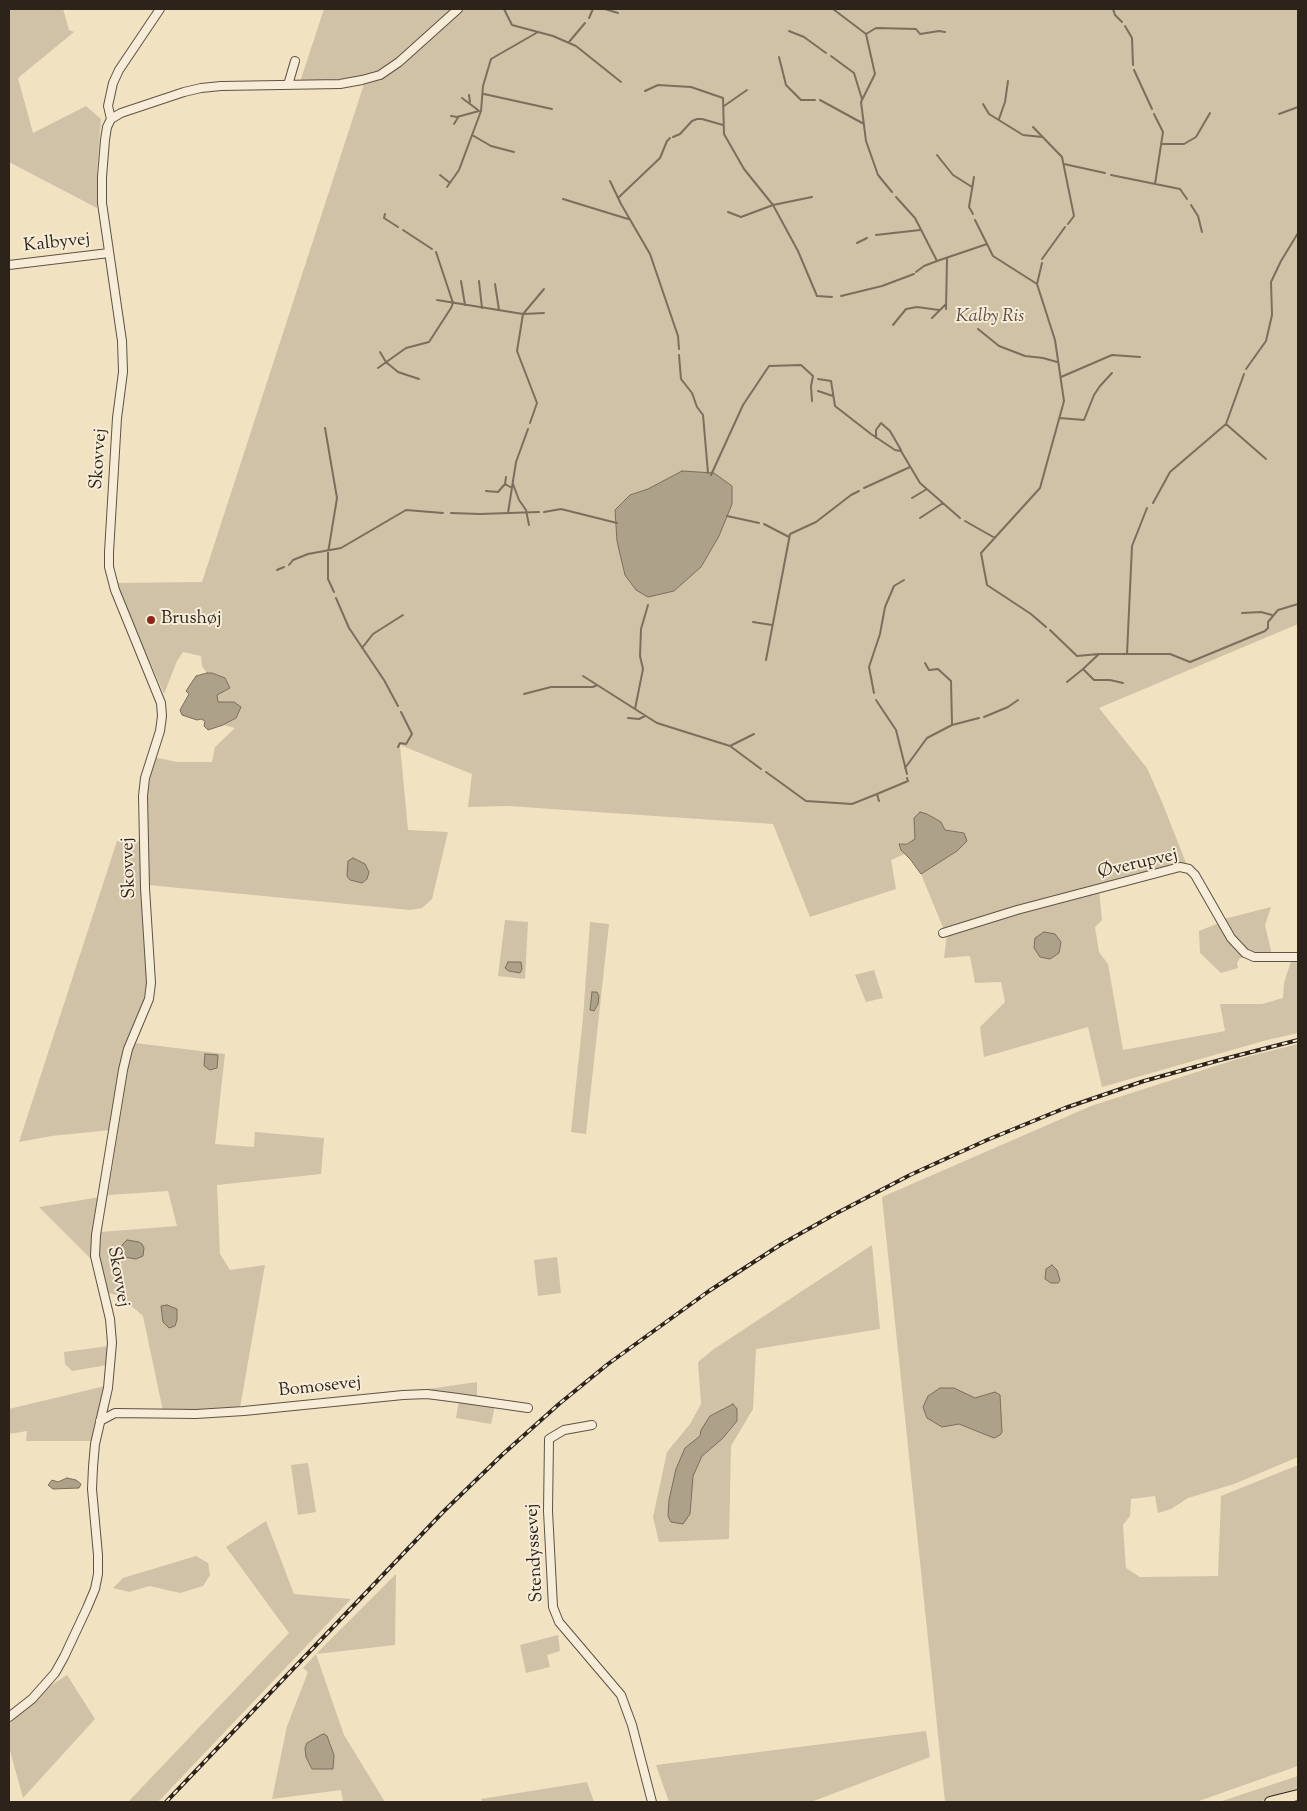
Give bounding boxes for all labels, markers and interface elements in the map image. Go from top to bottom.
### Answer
street label: Kalbyvej [23,230,91,258]
park label: Kalby Ris [956,307,1024,329]
street label: Skovvej [87,428,113,490]
place label: Brushøj [161,609,222,631]
marker: Brushøj [145,614,157,626]
street label: Skovvej [118,837,142,899]
street label: Øverupvej [1096,845,1180,885]
street label: Skovvej [101,1245,133,1309]
street label: Bomosevej [278,1373,362,1403]
street label: Stendyssevej [523,1503,549,1603]

